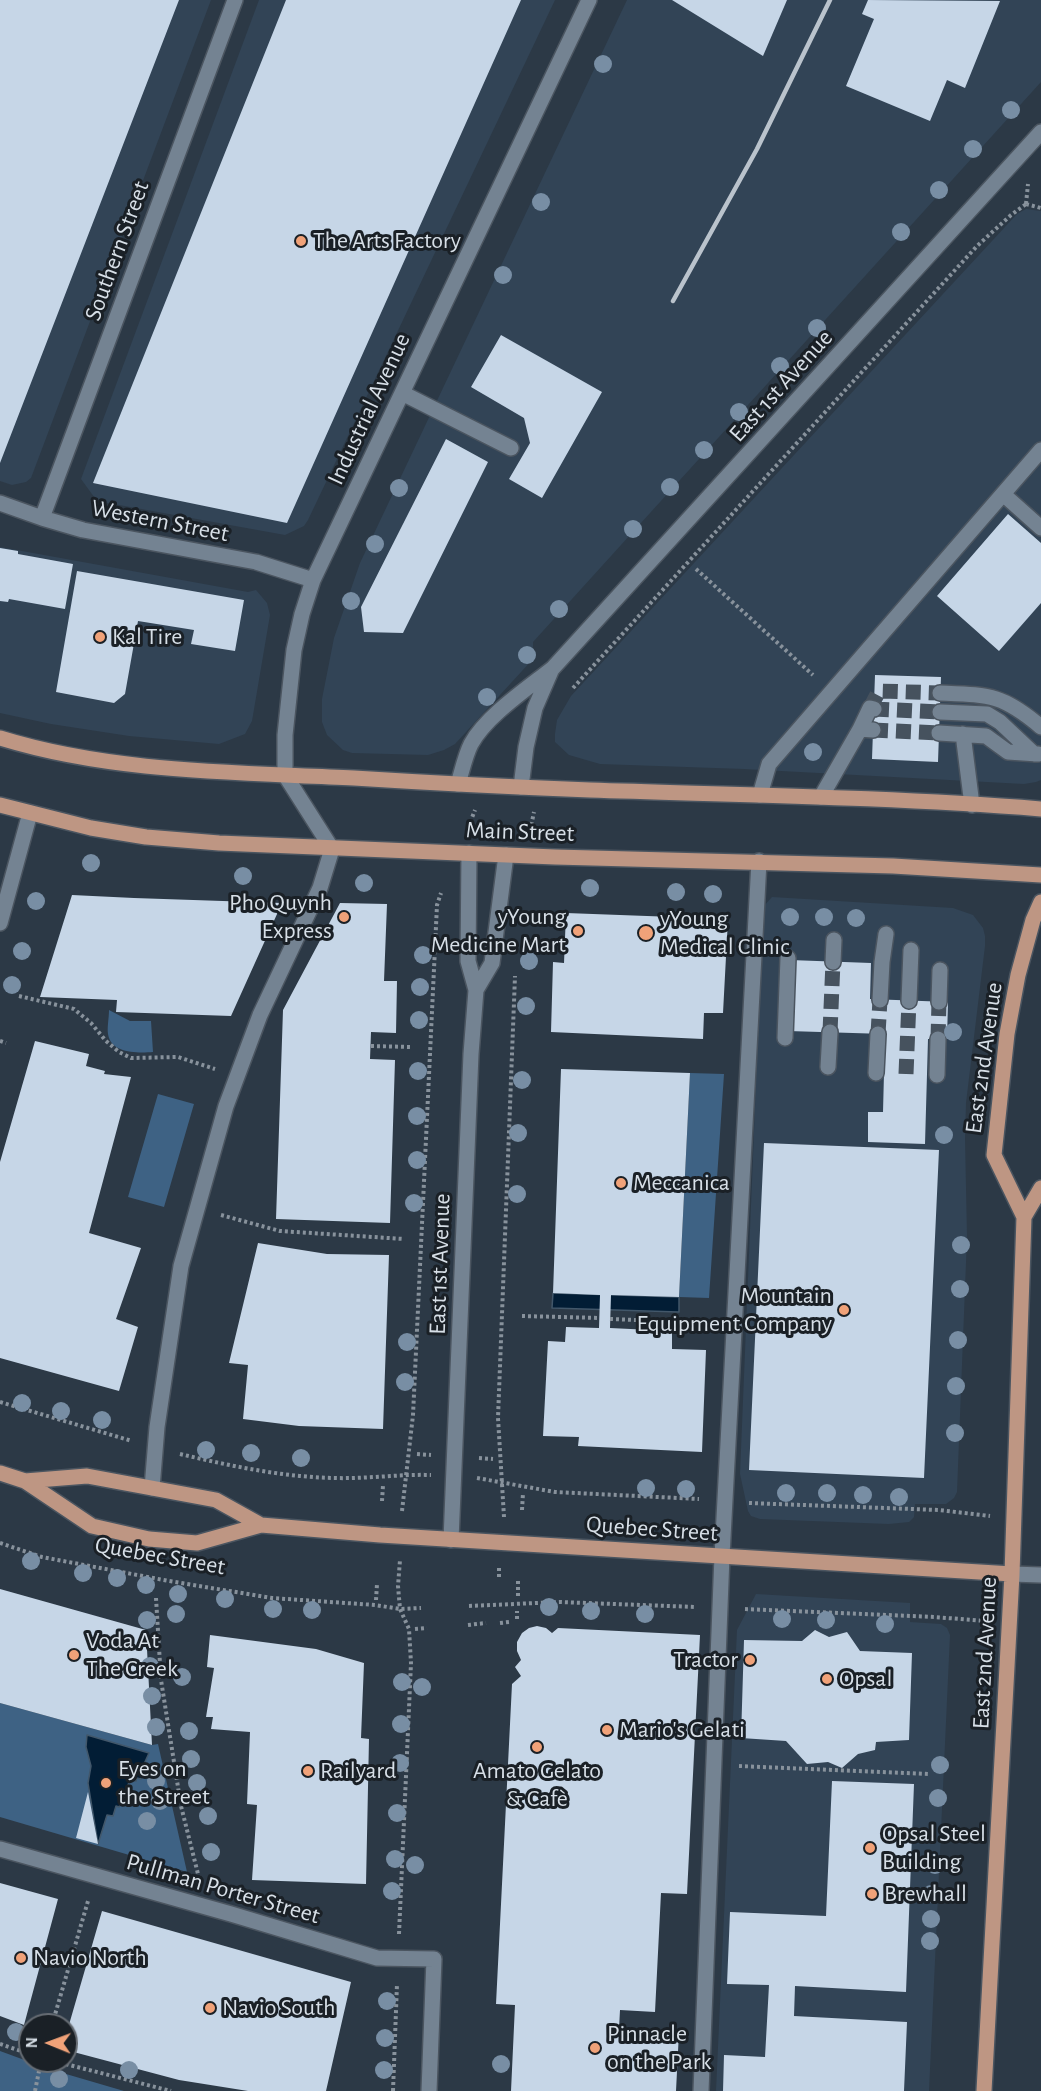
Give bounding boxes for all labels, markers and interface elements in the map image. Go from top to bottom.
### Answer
street label: Southern Street [78,177,156,325]
place label: The Arts Factory [313,227,461,255]
marker: The Arts Factory [294,234,308,248]
street label: East 1st Avenue [723,324,839,448]
street label: Industrial Avenue [321,328,417,490]
street label: Western Street [89,494,231,548]
place label: Kal Tire [112,623,182,651]
marker: Kal Tire [93,630,107,644]
street label: Main Street [465,816,575,848]
place label: Pho Quynh Express [229,889,332,945]
place label: yYoung Medicine Mart [431,903,566,959]
place label: yYoung Medical Clinic [660,905,789,961]
marker: Pho Quynh Express [337,910,351,924]
marker: yYoung Medicine Mart [571,924,585,938]
marker: yYoung Medical Clinic [637,924,655,942]
street label: East 2nd Avenue [959,981,1009,1135]
place label: Meccanica [633,1169,730,1197]
marker: Meccanica [614,1176,628,1190]
street label: East 1st Avenue [423,1193,457,1335]
place label: Mountain Equipment Company [637,1282,832,1338]
marker: Mountain Equipment Company [837,1303,851,1317]
street label: Quebec Street [585,1510,719,1548]
street label: Quebec Street [93,1530,227,1582]
street label: East 2nd Avenue [967,1576,1003,1730]
place label: Voda At The Creek [86,1627,178,1683]
place label: Tractor [673,1646,738,1674]
marker: Voda At The Creek [67,1648,81,1662]
marker: Tractor [743,1653,757,1667]
place label: Opsal [839,1665,892,1693]
marker: Opsal [820,1672,834,1686]
place label: Mario's Gelati [619,1716,745,1744]
marker: Mario's Gelati [600,1723,614,1737]
marker: Amato Gelato & Cafè [530,1740,544,1754]
place label: Eyes on the Street [118,1755,210,1811]
place label: Railyard [320,1757,397,1785]
place label: Amato Gelato & Cafè [473,1757,601,1813]
marker: Railyard [301,1764,315,1778]
marker: Eyes on the Street [99,1776,113,1790]
place label: Opsal Steel Building [882,1820,986,1876]
marker: Opsal Steel Building [863,1841,877,1855]
street label: Pullman Porter Street [123,1848,323,1930]
place label: Brewhall [884,1880,967,1908]
marker: Brewhall [865,1887,879,1901]
place label: Navio North [33,1944,147,1972]
marker: Navio North [14,1951,28,1965]
place label: Navio South [222,1994,335,2022]
marker: Navio South [203,2001,217,2015]
north arrow [18,2013,78,2073]
place label: Pinnacle on the Park [607,2020,711,2076]
text: N [24,2037,40,2048]
marker: Pinnacle on the Park [588,2041,602,2055]

